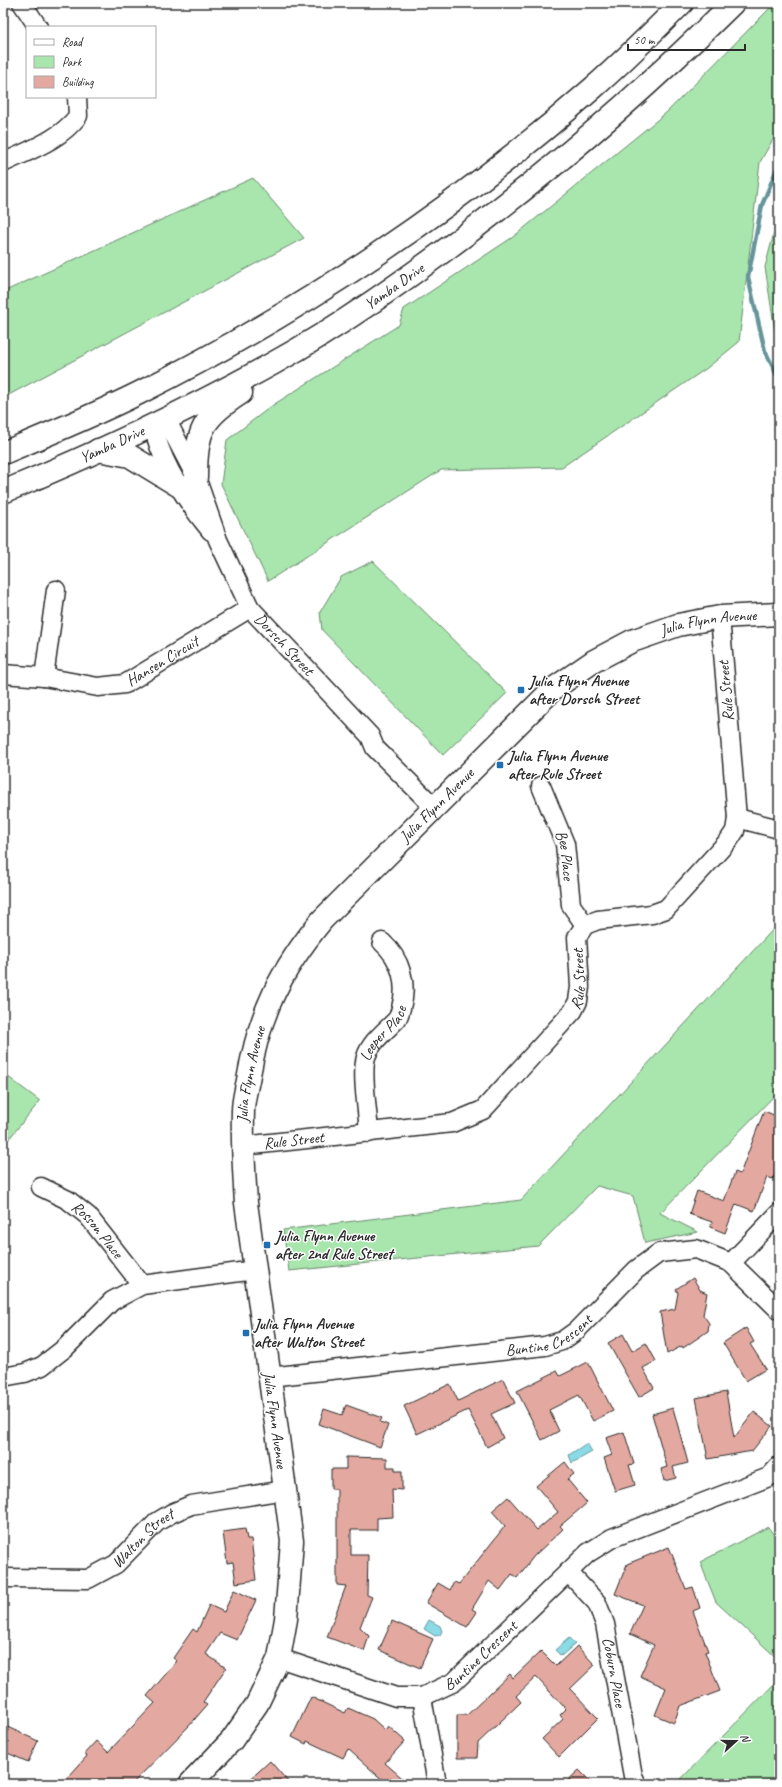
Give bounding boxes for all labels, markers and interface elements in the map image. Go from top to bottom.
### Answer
legend [26,26,156,98]
scale bar [628,26,745,52]
text: 50 m [634,32,656,48]
text: Road [62,34,84,50]
text: Park [62,54,83,70]
text: Building [62,74,94,90]
street label: Yamba Drive [361,257,430,314]
street label: Yamba Drive [77,420,149,468]
street label: Julia Flynn Avenue [656,605,759,641]
street label: Dorsch Street [250,609,319,681]
street label: Hansen Circuit [123,630,205,691]
street label: Rule Street [713,658,739,722]
place label: Julia Flynn Avenue after Dorsch Street [528,671,641,709]
marker: Julia Flynn Avenue after Dorsch Street [516,685,526,695]
place label: Julia Flynn Avenue after Rule Street [507,746,609,784]
marker: Julia Flynn Avenue after Rule Street [495,760,505,770]
street label: Julia Flynn Avenue [394,762,480,848]
street label: Bee Place [550,827,579,883]
street label: Rule Street [565,946,590,1013]
street label: Leeper Place [355,1002,411,1063]
street label: Julia Flynn Avenue [233,1022,271,1124]
street label: Rule Street [263,1127,327,1154]
street label: Rosson Place [67,1197,129,1264]
place label: Julia Flynn Avenue after 2nd Rule Street [274,1226,395,1264]
marker: Julia Flynn Avenue after 2nd Rule Street [262,1240,272,1250]
street label: Buntine Crescent [505,1309,598,1360]
place label: Julia Flynn Avenue after Walton Street [253,1314,365,1352]
marker: Julia Flynn Avenue after Walton Street [241,1328,251,1338]
street label: Julia Flynn Avenue [258,1369,292,1471]
street label: Walton Street [108,1503,180,1572]
street label: Buntine Crescent [441,1615,523,1695]
street label: Coburn Place [598,1636,630,1711]
north arrow [716,1721,756,1761]
text: N [738,1732,754,1745]

